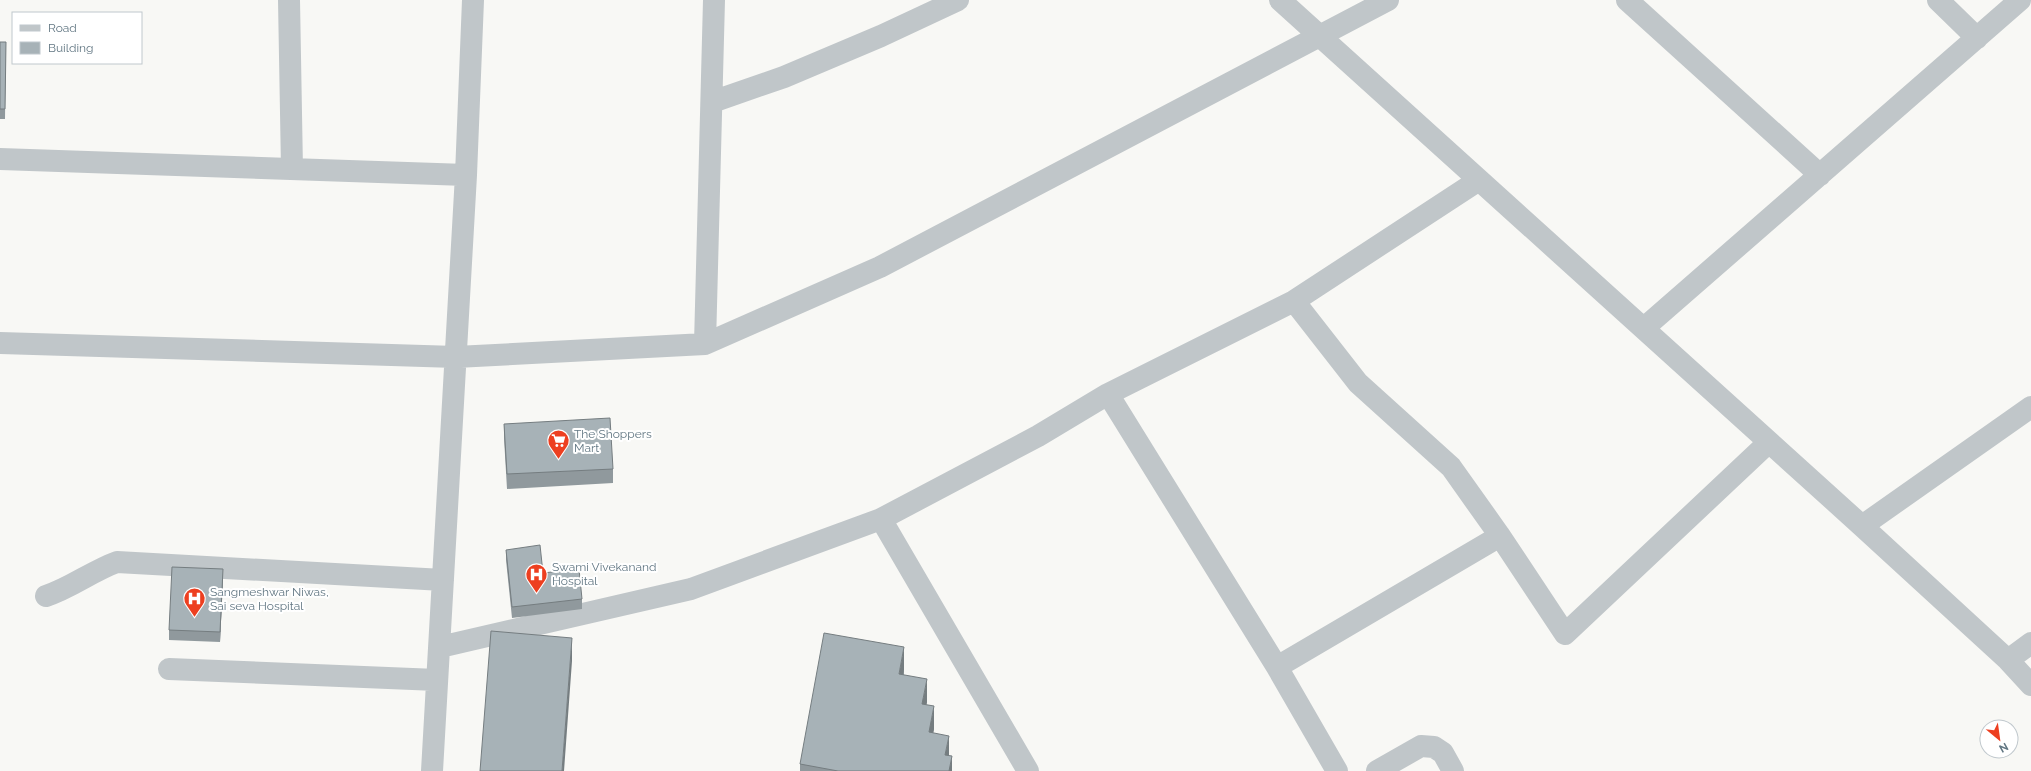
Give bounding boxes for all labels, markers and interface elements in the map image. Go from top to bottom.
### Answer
legend [12,12,142,64]
text: Road [48,21,77,35]
text: Building [48,41,94,55]
place label: The Shoppers Mart [574,427,652,455]
supermarket icon: The Shoppers Mart [546,428,572,461]
place label: Swami Vivekanand Hospital [552,560,656,588]
hospital icon: Swami Vivekanand Hospital [524,561,550,594]
place label: Sangmeshwar Niwas, Sai seva Hospital [210,585,329,613]
hospital icon: Sangmeshwar Niwas, Sai seva Hospital [182,586,208,619]
north arrow [1979,719,2019,759]
text: N [1997,740,2010,755]

